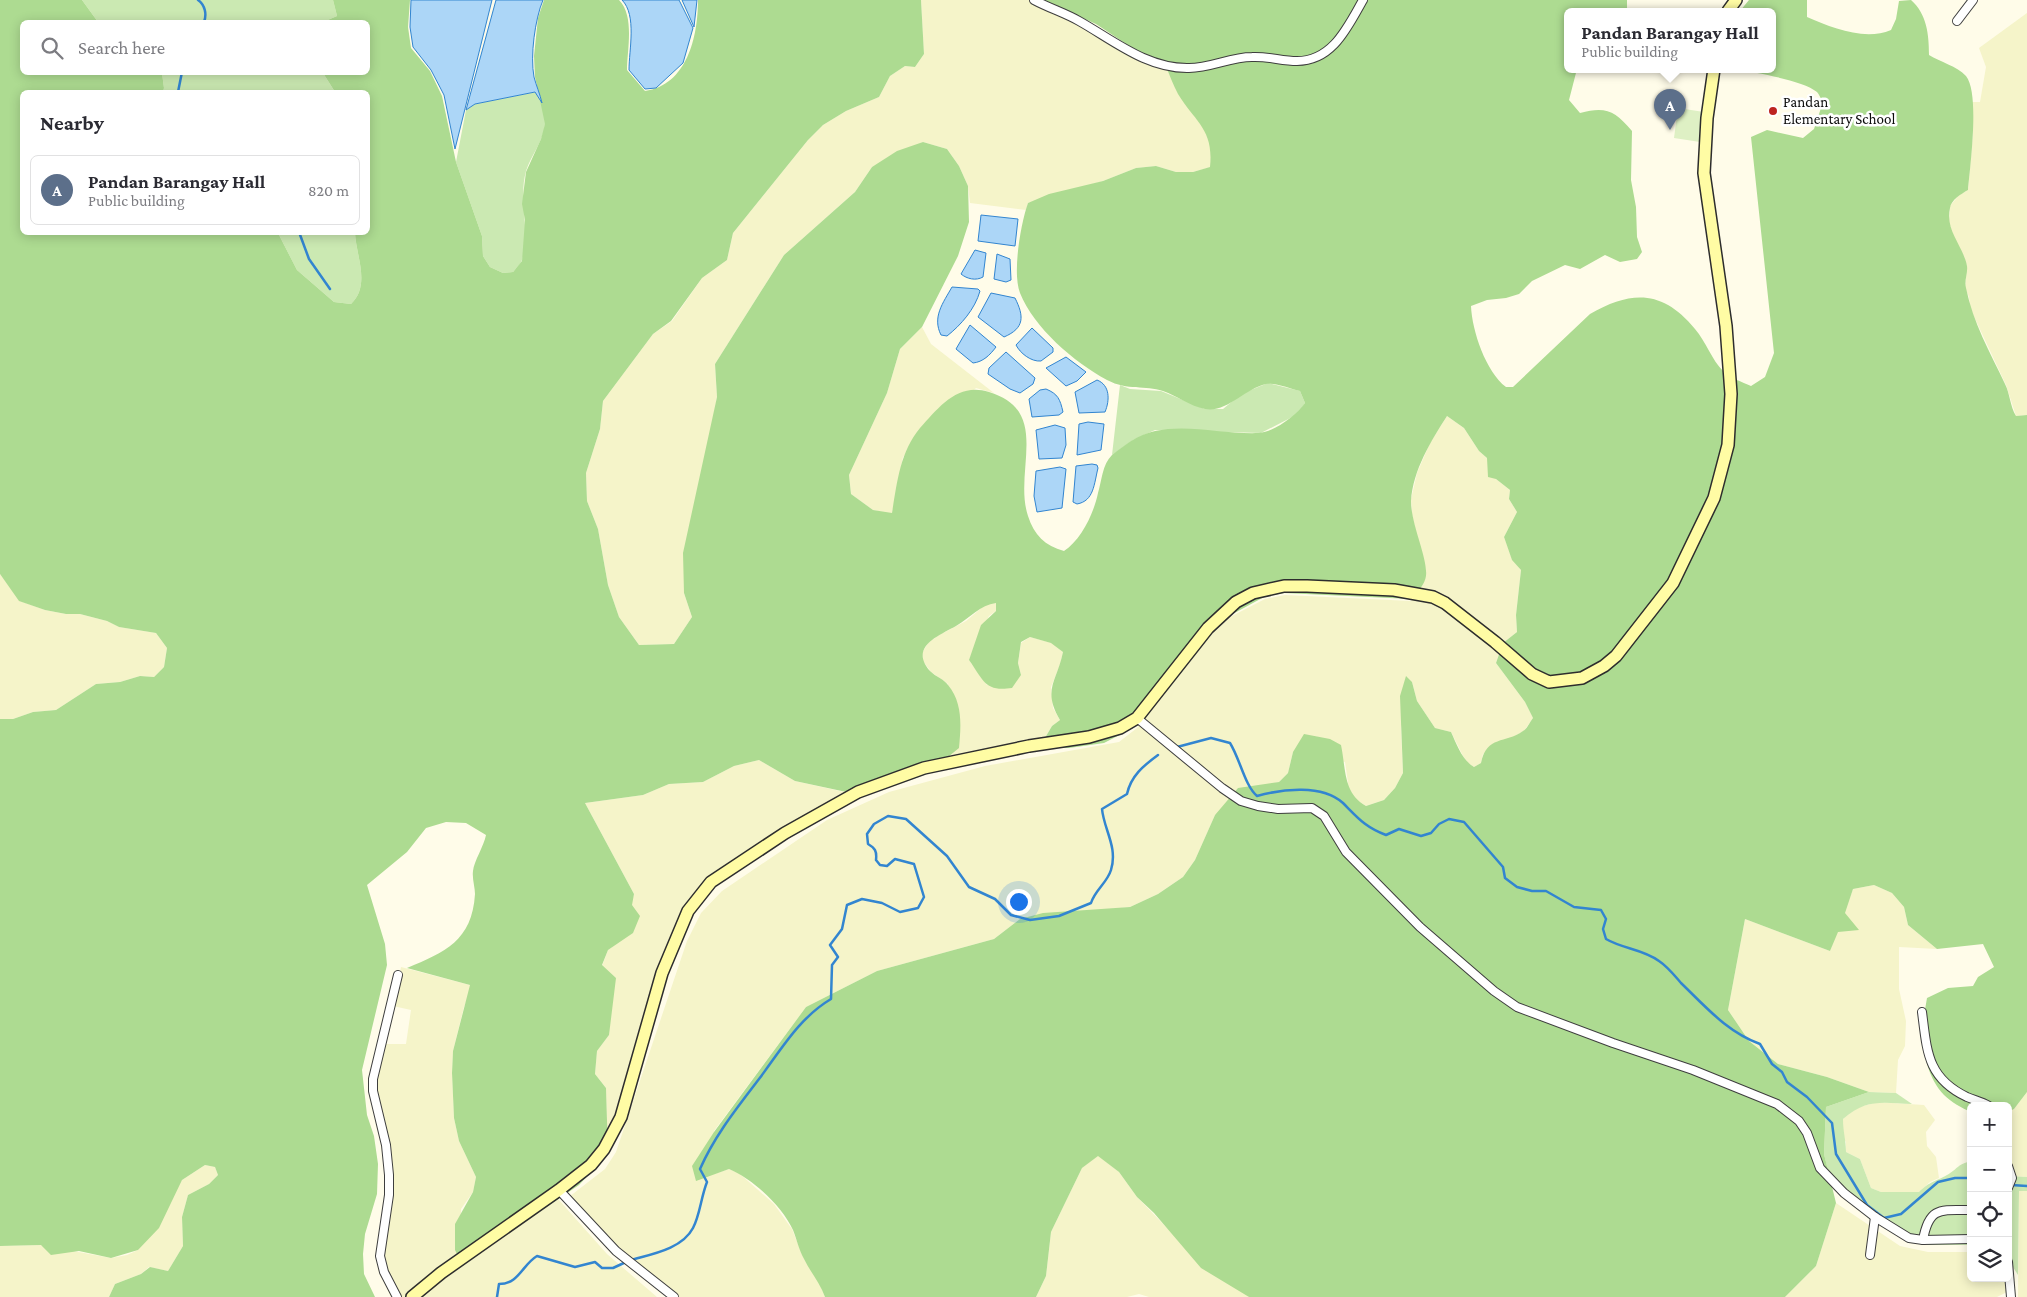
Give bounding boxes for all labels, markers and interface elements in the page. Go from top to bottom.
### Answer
popup [1564,8,1776,73]
search box [20,20,370,75]
text: Pandan Barangay Hall [1581,22,1759,43]
icon: search [38,34,66,62]
text: Search here [78,37,165,58]
text: Public building [1581,43,1678,60]
pin: A [1654,89,1686,130]
place label: Pandan Elementary School [1783,94,1895,128]
marker: Pandan Elementary School [1767,105,1779,117]
text: Nearby [40,111,104,135]
text: Pandan Barangay Hall [88,171,265,192]
text: A [52,182,62,199]
text: 820 m [308,182,349,199]
text: Public building [88,192,185,209]
your location [1006,889,1032,915]
map controls [1967,1102,2012,1282]
button: + [1967,1102,2012,1147]
button: − [1967,1147,2012,1192]
button: locate [1967,1192,2012,1237]
button: layers [1967,1237,2012,1282]

